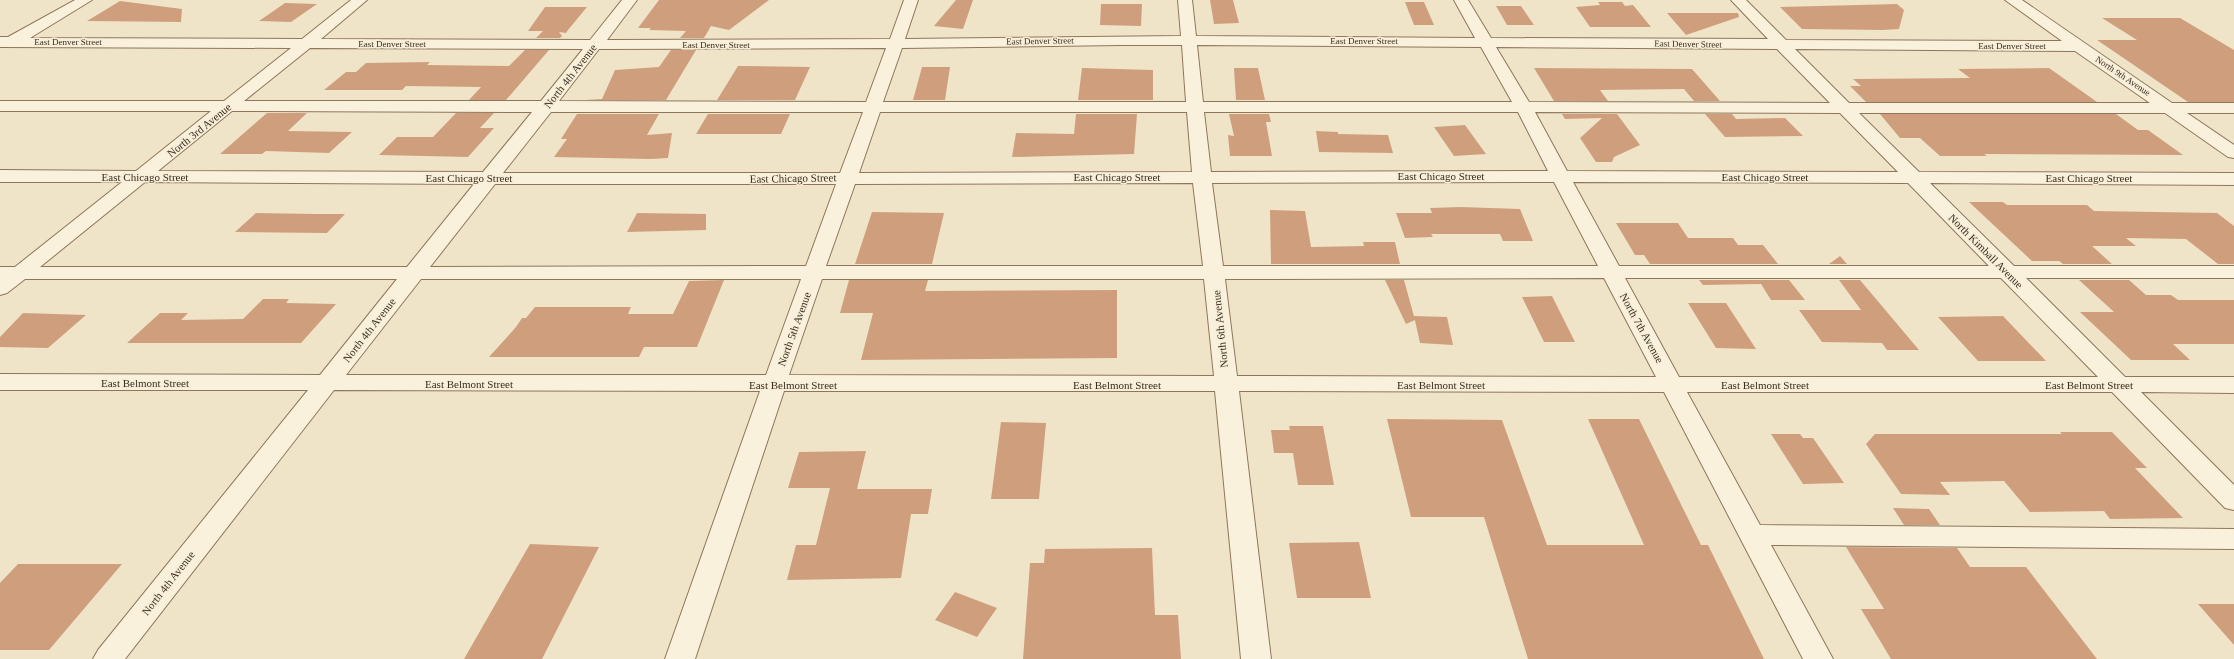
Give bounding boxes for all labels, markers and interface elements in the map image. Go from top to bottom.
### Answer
street label: East Denver Street [1006,35,1074,47]
street label: East Denver Street [1330,36,1398,46]
street label: East Denver Street [34,37,102,47]
street label: East Denver Street [1654,38,1722,50]
street label: East Denver Street [358,39,426,49]
street label: East Denver Street [682,40,750,50]
street label: North 4th Avenue [541,41,599,110]
street label: East Denver Street [1978,41,2046,51]
street label: North 9th Avenue [2094,54,2152,98]
street label: North 3rd Avenue [165,101,233,159]
street label: East Chicago Street [1398,170,1484,182]
street label: East Chicago Street [102,171,188,183]
street label: East Chicago Street [750,171,836,185]
street label: East Chicago Street [1074,171,1160,183]
street label: East Chicago Street [1722,171,1808,183]
street label: East Chicago Street [426,172,512,184]
street label: East Chicago Street [2046,172,2132,184]
street label: North Kimball Avenue [1946,211,2026,291]
street label: North 6th Avenue [1210,289,1230,368]
street label: North 5th Avenue [775,290,813,368]
street label: North 7th Avenue [1618,291,1666,365]
street label: North 4th Avenue [340,295,398,364]
street label: East Belmont Street [101,377,189,389]
street label: East Belmont Street [425,378,513,390]
street label: East Belmont Street [749,379,837,391]
street label: East Belmont Street [1073,379,1161,391]
street label: East Belmont Street [1397,379,1485,391]
street label: East Belmont Street [1721,379,1809,391]
street label: East Belmont Street [2045,379,2133,391]
street label: North 4th Avenue [139,548,197,617]

